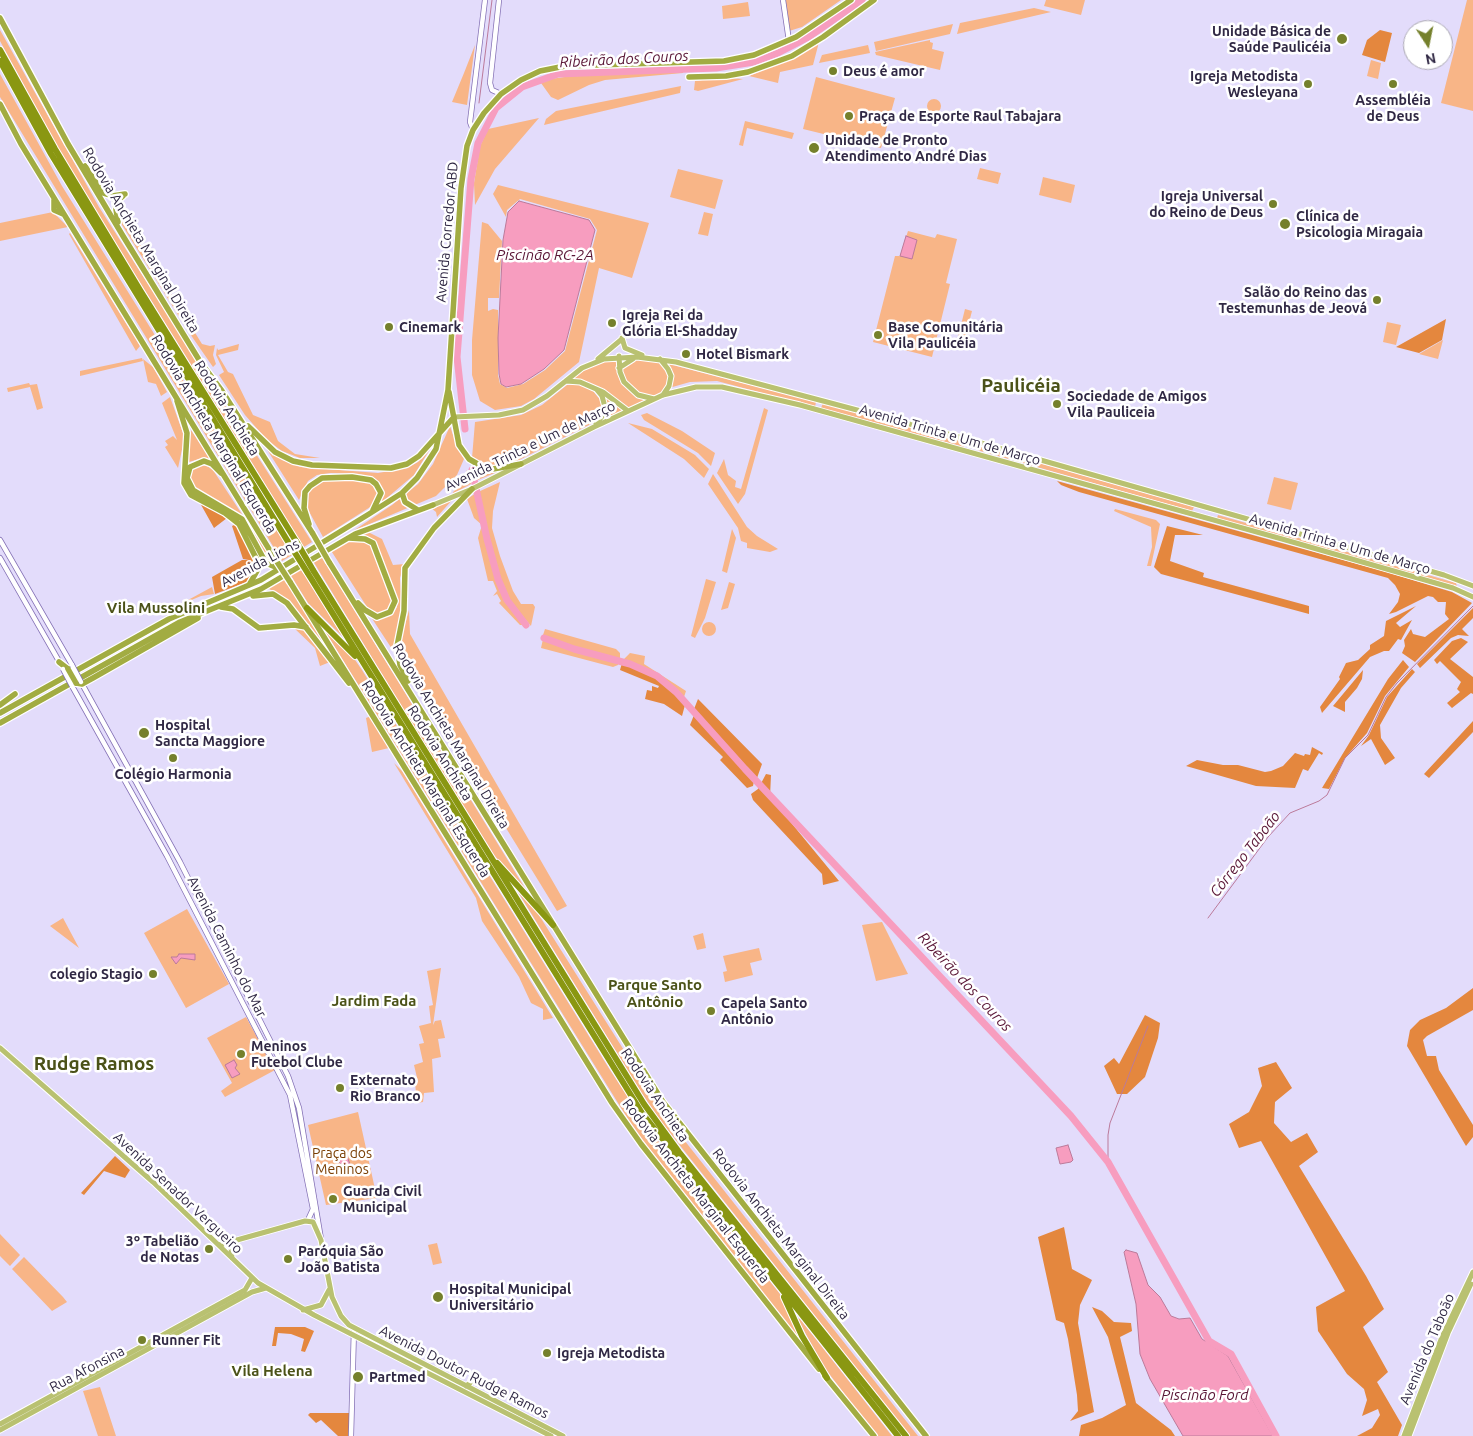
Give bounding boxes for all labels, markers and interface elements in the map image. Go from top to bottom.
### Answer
north arrow [1403,20,1453,70]
place label: Unidade Básica de Saúde Paulicéia [1212,23,1331,56]
marker: Unidade Básica de Saúde Paulicéia [1335,32,1349,46]
water label: Ribeirão dos Couros [559,47,689,71]
text: N [1424,50,1437,68]
place label: Deus é amor [843,63,925,79]
marker: Deus é amor [827,65,839,77]
place label: Igreja Metodista Wesleyana [1190,68,1298,100]
marker: Igreja Metodista Wesleyana [1302,78,1314,90]
marker: Assembléia de Deus [1387,78,1399,90]
place label: Assembléia de Deus [1355,92,1431,124]
place label: Praça de Esporte Raul Tabajara [859,108,1061,124]
marker: Praça de Esporte Raul Tabajara [843,110,855,122]
place label: Unidade de Pronto Atendimento André Dias [825,132,987,164]
marker: Unidade de Pronto Atendimento André Dias [807,141,821,155]
street label: Rodovia Anchieta Marginal Direita [79,144,203,336]
street label: Avenida Corredor ABD [432,161,462,303]
place label: Igreja Universal do Reino de Deus [1149,188,1263,220]
marker: Igreja Universal do Reino de Deus [1267,198,1279,210]
place label: Clínica de Psicologia Miragaia [1296,208,1423,240]
marker: Clínica de Psicologia Miragaia [1278,217,1292,231]
water label: Piscinão RC-2A [496,246,594,264]
place label: Salão do Reino das Testemunhas de Jeová [1218,284,1367,316]
marker: Salão do Reino das Testemunhas de Jeová [1371,294,1383,306]
place label: Igreja Rei da Glória El-Shadday [622,307,737,340]
marker: Igreja Rei da Glória El-Shadday [606,317,618,329]
place label: Cinemark [399,319,461,335]
place label: Base Comunitária Vila Paulicéia [888,319,1003,352]
marker: Cinemark [383,321,395,333]
marker: Base Comunitária Vila Paulicéia [872,329,884,341]
street label: Rodovia Anchieta Marginal Esquerda [148,331,280,537]
place label: Hotel Bismark [696,346,789,362]
marker: Hotel Bismark [680,348,692,360]
street label: Rodovia Anchieta [191,357,263,459]
district label: Paulicéia [981,375,1061,397]
place label: Sociedade de Amigos Vila Pauliceia [1067,388,1207,421]
street label: Avenida Trinta e Um de Março [442,397,618,495]
marker: Sociedade de Amigos Vila Pauliceia [1051,398,1063,410]
street label: Avenida Trinta e Um de Março [858,401,1042,469]
street label: Avenida Trinta e Um de Março [1248,510,1432,578]
street label: Avenida Lions [218,535,302,591]
district label: Vila Mussolini [107,599,205,617]
street label: Rodovia Anchieta Marginal Direita [389,640,513,832]
street label: Rodovia Anchieta Marginal Esquerda [358,677,494,881]
street label: Rodovia Anchieta [404,702,476,804]
place label: Hospital Sancta Maggiore [155,717,265,750]
marker: Hospital Sancta Maggiore [137,726,151,740]
marker: Colégio Harmonia [167,752,179,764]
place label: Colégio Harmonia [114,766,232,782]
water label: Córrego Taboão [1206,808,1284,900]
street label: Avenida Caminho do Mar [184,874,270,1020]
water label: Ribeirão dos Couros [914,929,1016,1035]
place label: colegio Stagio [50,966,143,982]
marker: colegio Stagio [147,968,159,980]
district label: Parque Santo Antônio [608,976,702,1011]
district label: Jardim Fada [332,992,416,1010]
place label: Capela Santo Antônio [721,995,808,1028]
marker: Capela Santo Antônio [705,1005,717,1017]
place label: Meninos Futebol Clube [251,1038,343,1070]
street label: Rodovia Anchieta [617,1045,693,1145]
marker: Meninos Futebol Clube [235,1048,247,1060]
district label: Rudge Ramos [34,1053,154,1075]
place label: Externato Rio Branco [350,1072,421,1104]
marker: Externato Rio Branco [334,1082,346,1094]
street label: Rodovia Anchieta Marginal Esquerda [619,1096,773,1286]
street label: Avenida Senador Vergueiro [110,1129,246,1257]
park label: Praça dos Meninos [312,1145,372,1178]
street label: Rodovia Anchieta Marginal Direita [709,1145,853,1323]
place label: Guarda Civil Municipal [343,1183,422,1216]
marker: Guarda Civil Municipal [327,1193,339,1205]
place label: 3º Tabelião de Notas [126,1233,199,1266]
marker: 3º Tabelião de Notas [203,1243,215,1255]
place label: Paróquia São João Batista [298,1243,384,1276]
marker: Paróquia São João Batista [282,1253,294,1265]
place label: Hospital Municipal Universitário [449,1281,571,1314]
marker: Hospital Municipal Universitário [431,1290,445,1304]
street label: Avenida do Taboão [1396,1291,1458,1407]
street label: Avenida Doutor Rudge Ramos [377,1322,551,1422]
place label: Runner Fit [152,1332,221,1348]
marker: Runner Fit [136,1334,148,1346]
street label: Rua Afonsina [47,1342,127,1396]
place label: Igreja Metodista [557,1345,665,1361]
marker: Igreja Metodista [541,1347,553,1359]
district label: Vila Helena [231,1362,313,1380]
place label: Partmed [369,1369,426,1385]
marker: Partmed [351,1370,365,1384]
water label: Piscinão Ford [1161,1386,1249,1404]

